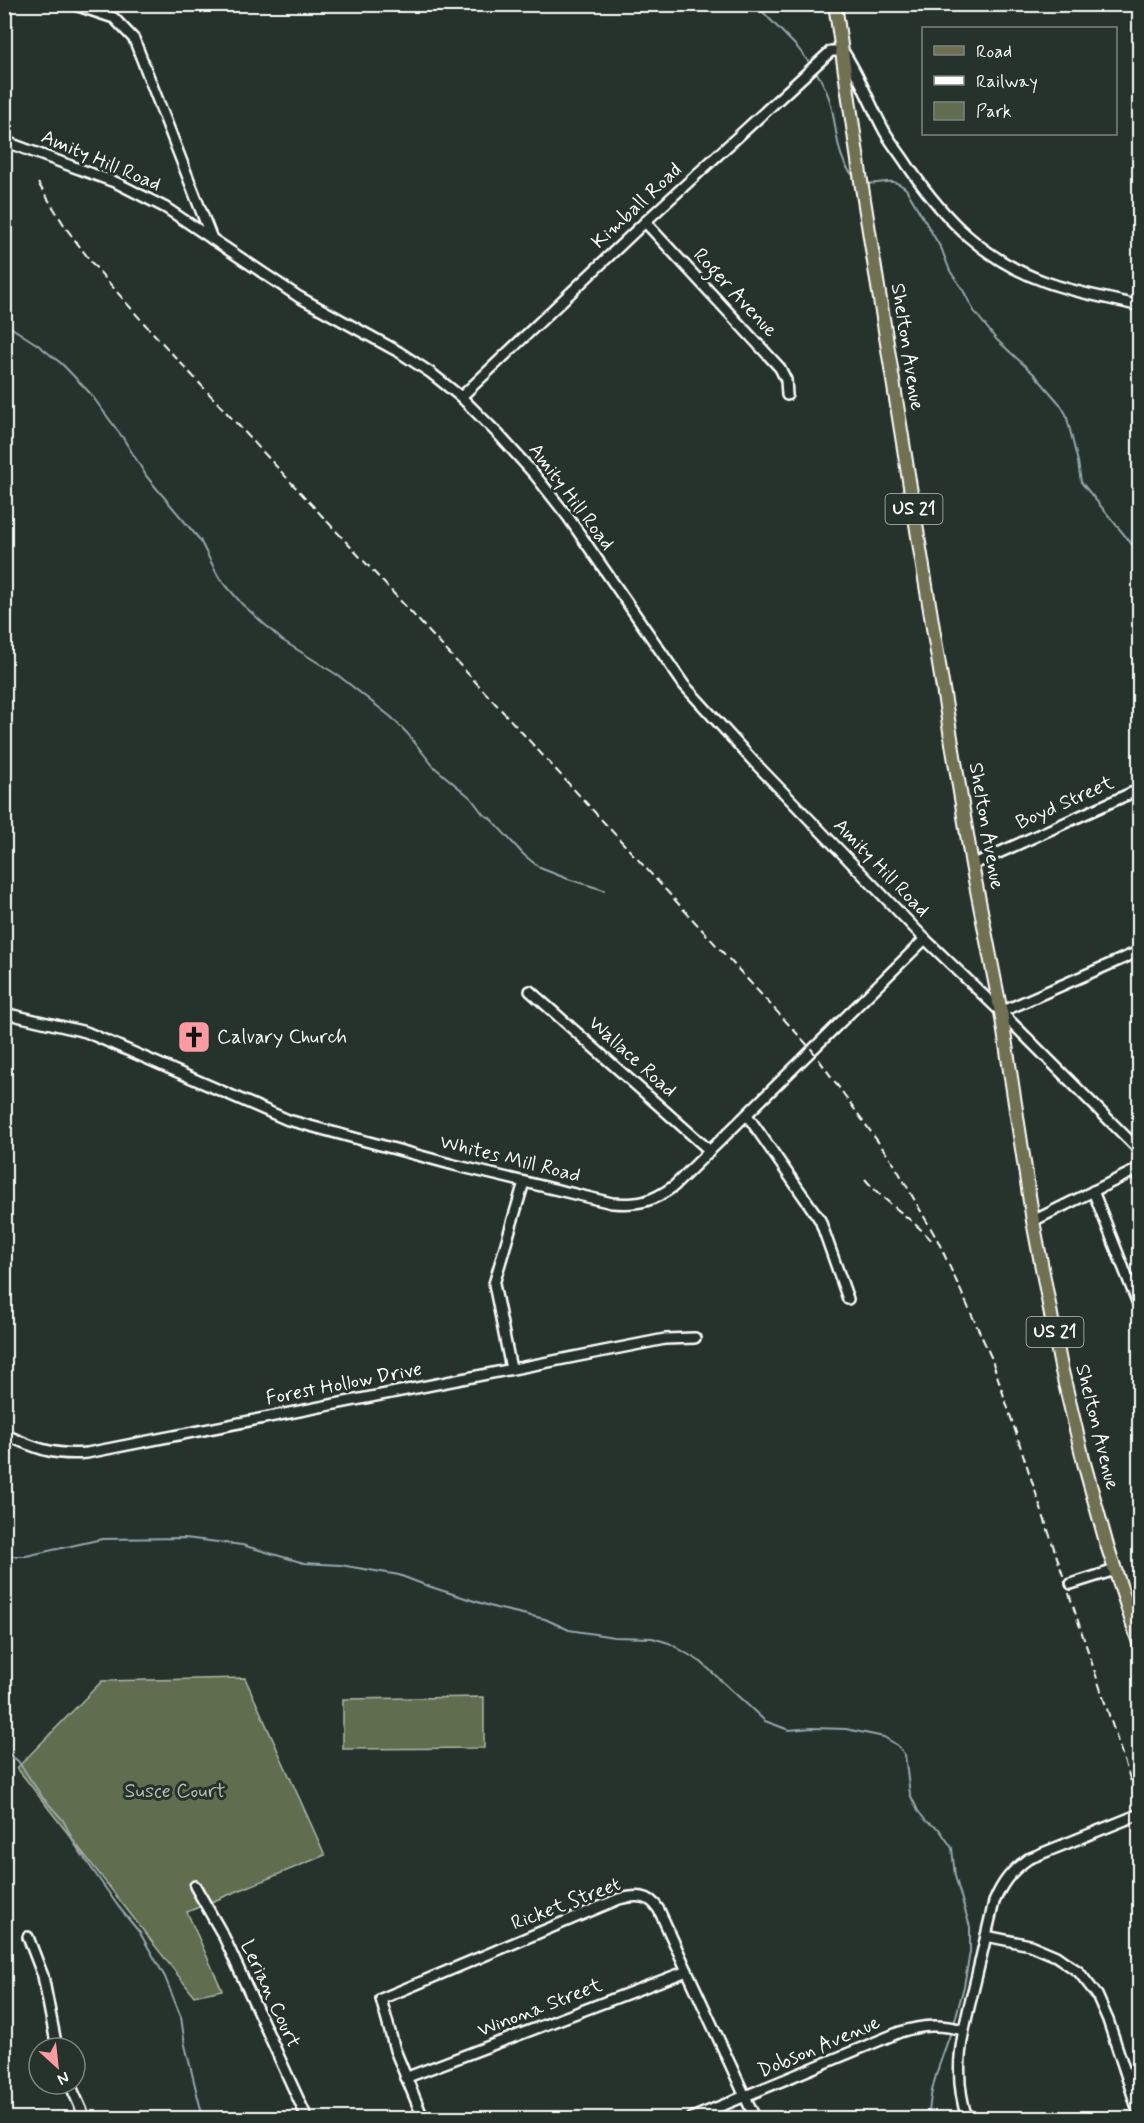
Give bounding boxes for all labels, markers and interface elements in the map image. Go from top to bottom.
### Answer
legend [922,27,1117,135]
text: Road [976,40,1012,64]
text: Railway [976,70,1038,94]
text: Park [976,100,1012,124]
street label: Amity Hill Road [37,124,165,198]
street label: Kimball Road [586,157,688,255]
street label: Roger Avenue [685,243,783,345]
street label: Shelton Avenue [884,281,930,413]
street label: Amity Hill Road [522,438,620,556]
road number: US 21 [886,494,942,524]
street label: Shelton Avenue [962,760,1010,892]
street label: Boyd Street [1012,769,1118,837]
street label: Amity Hill Road [827,813,935,923]
street label: Wallace Road [582,1010,682,1104]
church icon: Calvary Church [176,1019,212,1055]
place label: Calvary Church [217,1024,347,1051]
street label: Whites Mill Road [437,1128,583,1190]
road number: US 21 [1026,1317,1084,1347]
street label: Forest Hollow Drive [264,1356,424,1412]
street label: Shelton Avenue [1068,1361,1126,1493]
park label: Susce Court [125,1778,225,1805]
street label: Ricket Street [507,1871,625,1937]
street label: Lerian Court [233,1936,307,2052]
street label: Winona Street [474,1972,606,2044]
street label: Dobson Avenue [754,2009,884,2085]
north arrow [27,2036,87,2096]
text: N [54,2066,73,2090]

